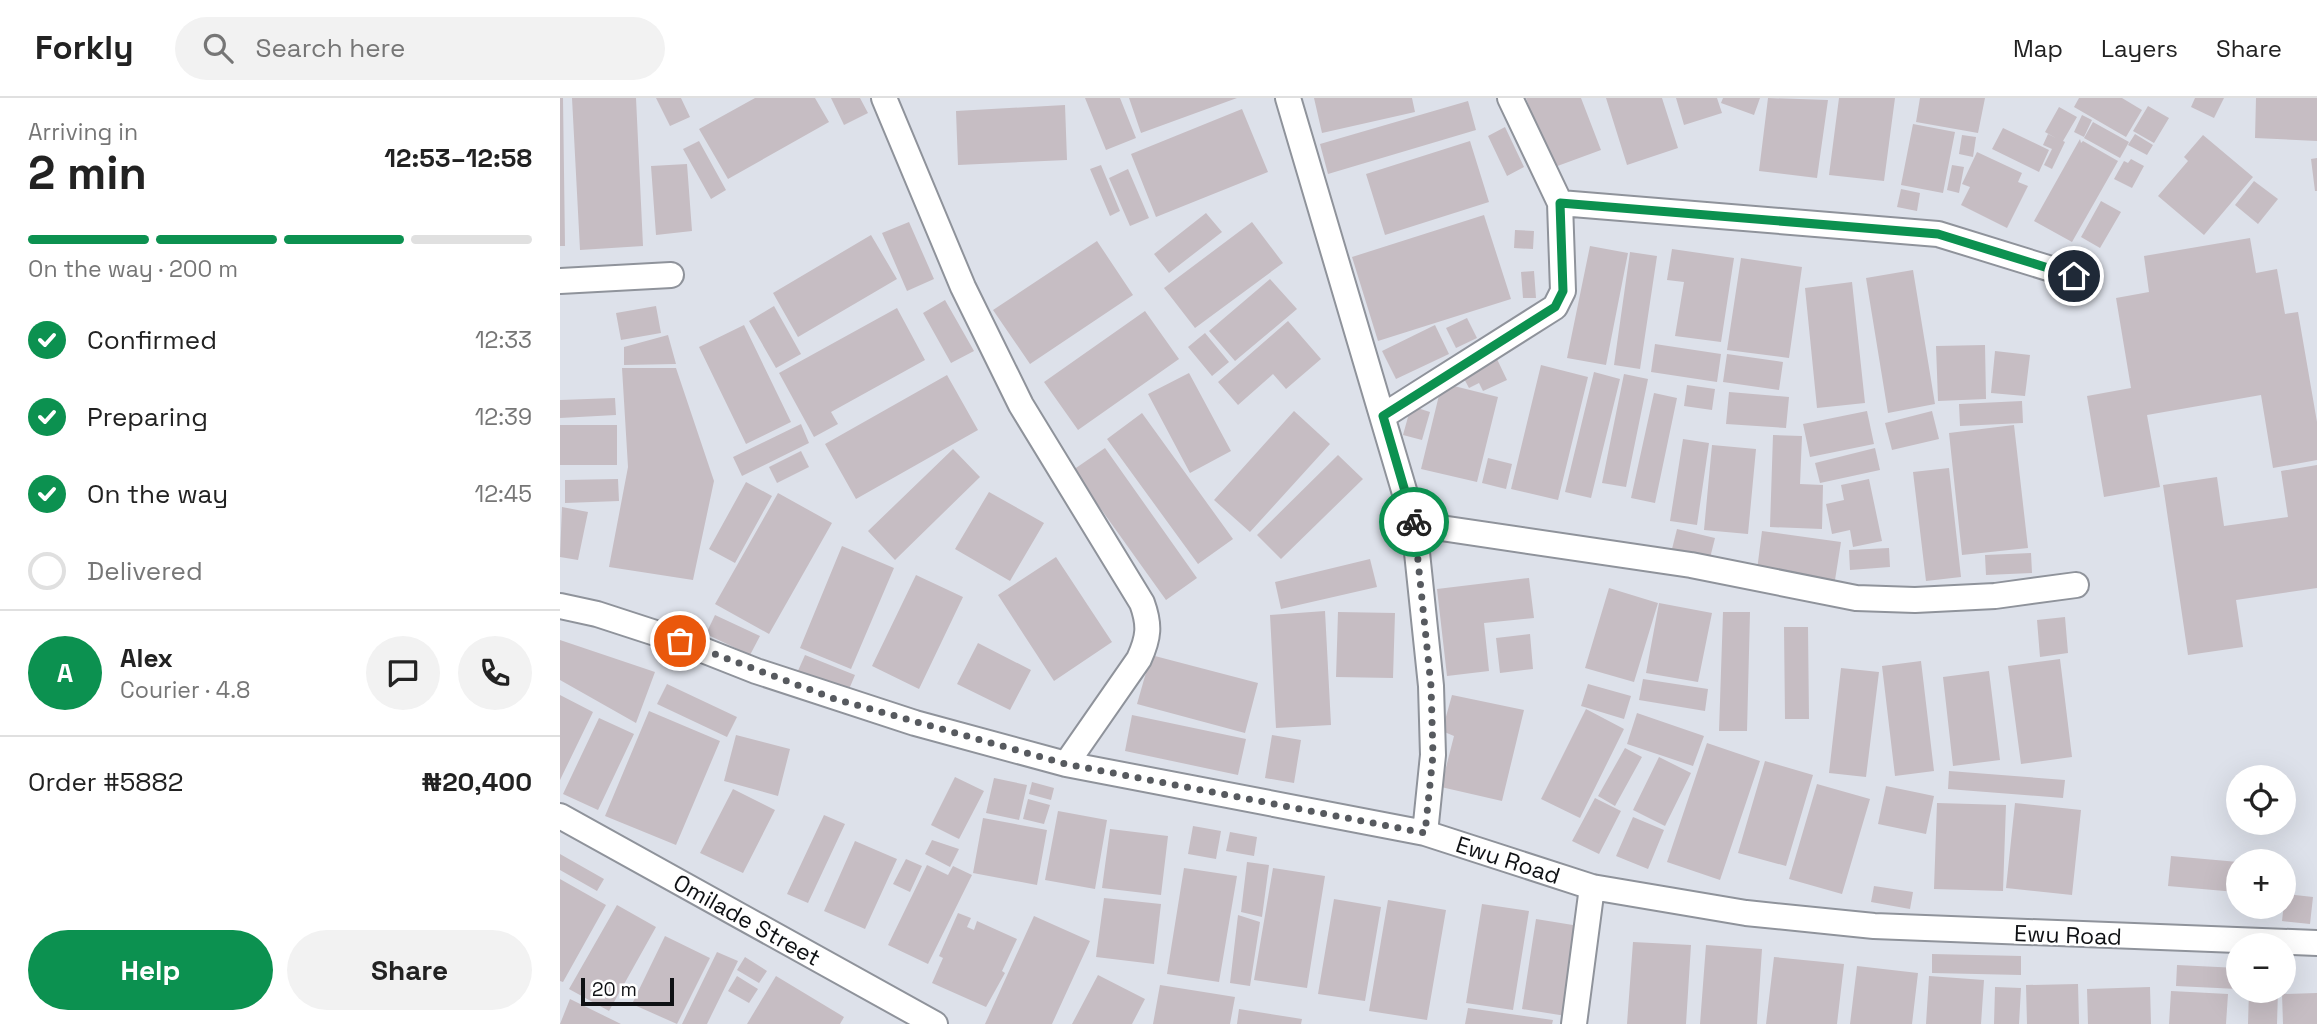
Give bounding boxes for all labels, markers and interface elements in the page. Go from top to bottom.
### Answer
search box [175,17,665,80]
text: Forkly [35,27,133,69]
icon: search [199,29,237,67]
text: Search here [255,31,405,65]
text: Map [2013,33,2063,64]
text: Layers [2101,33,2178,64]
text: Share [2216,33,2282,64]
text: Arriving in [28,117,138,147]
text: 12:53–12:58 [384,141,532,175]
text: 2 min [28,144,147,202]
pin [2044,246,2104,306]
text: On the way · 200 m [28,254,238,284]
icon: home [2055,257,2093,295]
icon: check [28,321,66,359]
text: Confirmed [87,323,217,357]
text: 12:33 [475,325,532,355]
icon: check [28,398,66,436]
text: Preparing [87,400,208,434]
text: 12:39 [475,402,532,432]
icon: check [28,475,66,513]
text: On the way [87,477,228,511]
text: 12:45 [475,479,532,509]
courier [1379,487,1449,557]
icon: bike [1395,503,1433,541]
text: Delivered [87,554,203,588]
pin [650,611,710,671]
icon: bag [661,622,699,660]
button: chat [366,636,440,710]
button: phone [458,636,532,710]
text: Alex [120,641,173,675]
text: A [57,656,73,690]
text: Courier · 4.8 [120,675,250,705]
text: Order #5882 [28,765,183,799]
text: ₦20,400 [421,765,532,799]
map controls [2226,765,2296,1003]
button: locate [2226,765,2296,835]
street label: Ewu Road [1452,829,1564,891]
button: + [2226,849,2296,919]
street label: Omilade Street [668,867,826,973]
street label: Ewu Road [2014,918,2122,952]
button: Help [28,930,273,1010]
button: Share [287,930,532,1010]
button: − [2226,933,2296,1003]
scale bar [581,975,674,1007]
text: 20 m [592,977,637,1002]

